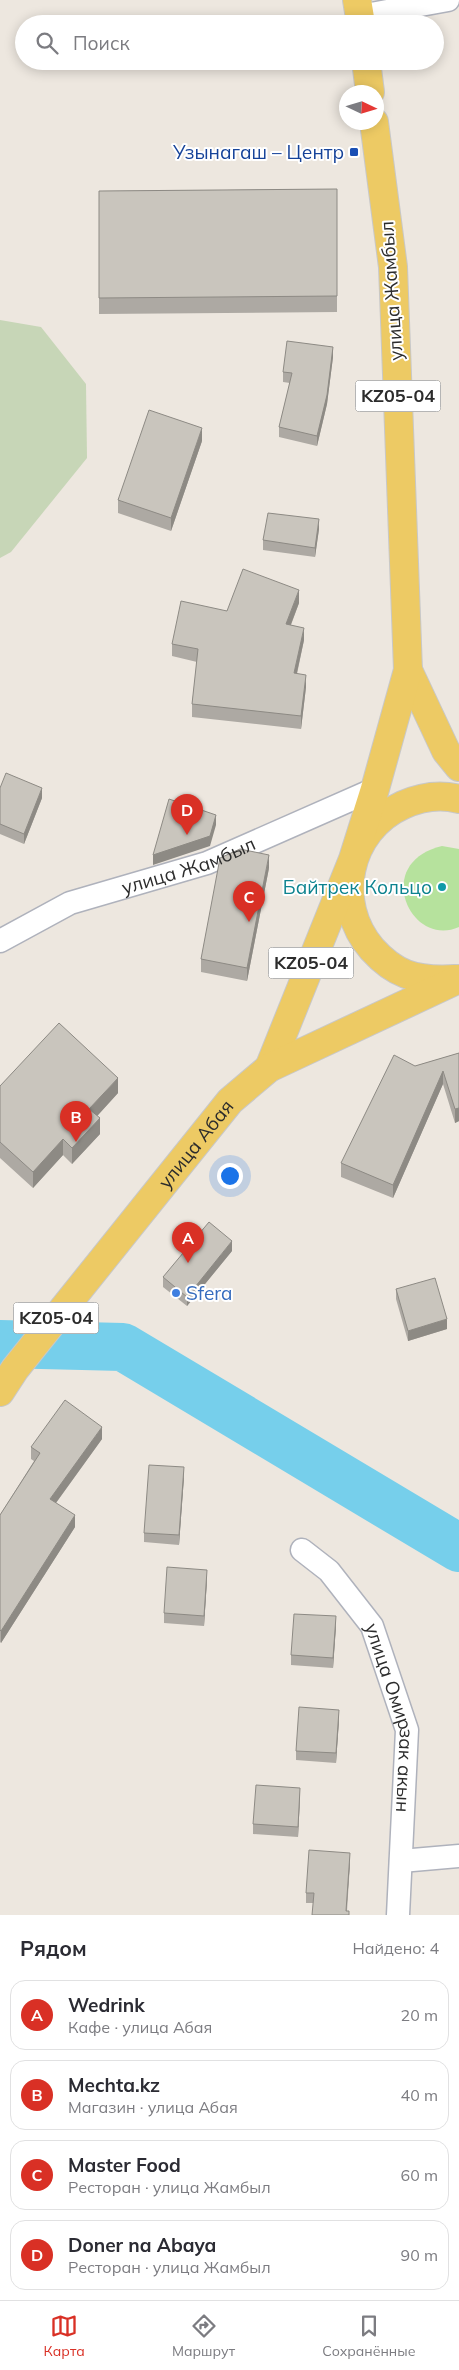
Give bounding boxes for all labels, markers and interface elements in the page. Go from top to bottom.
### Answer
search box [15,15,444,70]
icon: search [33,29,61,57]
text: Поиск [73,31,130,55]
north arrow [339,85,384,130]
place label: Узынагаш – Центр [172,140,344,164]
marker: Узынагаш – Центр [348,146,360,158]
street label: улица Жамбыл [374,220,408,362]
road number: KZ05-04 [356,381,440,412]
pin: D [171,794,203,835]
street label: улица Жамбыл [119,831,259,899]
place label: Байтрек Кольцо [283,875,432,899]
pin: C [233,881,265,922]
marker: Байтрек Кольцо [436,881,448,893]
road number: KZ05-04 [268,948,354,978]
street label: улица Абая [153,1095,238,1193]
pin: B [60,1101,92,1142]
your location [217,1163,243,1189]
pin: A [172,1222,204,1263]
place label: Sfera [186,1281,233,1305]
marker: Sfera [170,1287,182,1299]
road number: KZ05-04 [13,1302,98,1334]
street label: улица Омирзак акын [360,1620,419,1813]
text: Рядом [20,1935,87,1961]
text: Найдено: 4 [353,1938,439,1958]
text: Wedrink [68,1993,145,2017]
text: A [31,2005,43,2025]
text: 20 m [401,2005,438,2025]
text: Кафе · улица Абая [68,2017,212,2037]
text: Mechta.kz [68,2073,160,2097]
text: B [31,2085,43,2105]
text: 40 m [401,2085,438,2105]
text: Магазин · улица Абая [68,2097,238,2117]
text: Master Food [68,2153,181,2177]
text: C [32,2165,42,2185]
text: 60 m [401,2165,438,2185]
text: Ресторан · улица Жамбыл [68,2177,271,2197]
text: Doner na Abaya [68,2233,216,2257]
text: D [31,2245,43,2265]
text: 90 m [401,2245,438,2265]
text: Ресторан · улица Жамбыл [68,2257,271,2277]
tab: Карта [44,2312,85,2360]
tab: Маршрут [172,2312,235,2360]
tab: Сохранённые [322,2312,415,2360]

